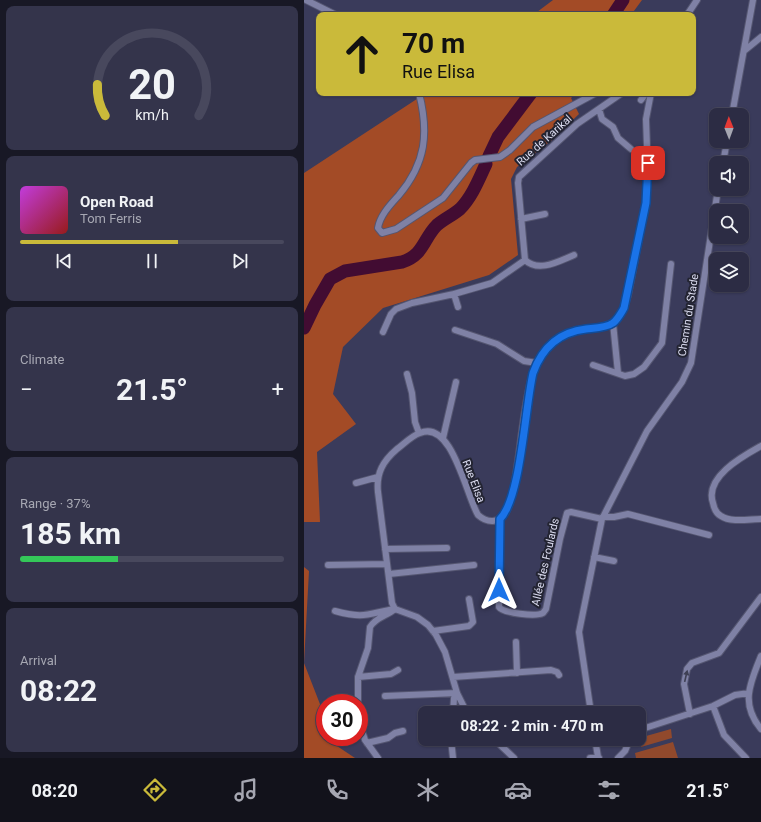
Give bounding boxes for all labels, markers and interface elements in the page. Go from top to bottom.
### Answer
text: 70 m [402,27,465,60]
icon: ahead [336,28,388,80]
text: 20 [128,60,176,109]
text: Rue Elisa [402,61,475,82]
text: km/h [135,107,169,123]
north arrow [709,108,749,148]
map controls [709,108,749,292]
street label: Rue de Karikal [514,112,575,169]
pin [631,146,665,180]
icon: arrive [637,152,659,174]
button: sound [709,156,749,196]
text: Open Road [80,193,154,211]
button: search [709,204,749,244]
text: Tom Ferris [80,211,142,226]
icon: previous [53,250,75,272]
icon: pause [141,250,163,272]
icon: next [229,250,251,272]
button: layers [709,252,749,292]
street label: Chemin du Stade [676,273,701,357]
text: Climate [20,352,64,367]
text: 21.5° [116,372,188,407]
text: − [20,377,33,402]
text: + [272,377,284,402]
street label: Rue Elisa [459,458,488,504]
text: Range · 37% [20,496,90,511]
text: 185 km [20,516,121,551]
street label: Allée des Foulards [529,517,562,607]
position arrow [478,569,520,611]
text: Arrival [20,653,57,668]
one-way arrow [683,669,689,682]
text: 08:22 [20,673,97,708]
speed limit sign: 30 [316,694,368,746]
text: 08:22 · 2 min · 470 m [461,717,603,735]
icon: directions [141,776,169,804]
icon: music [232,776,260,804]
icon: phone [323,776,351,804]
icon: climate [414,776,442,804]
icon: car [504,776,532,804]
icon: filters [595,776,623,804]
text: 08:20 [31,780,78,801]
text: 21.5° [686,780,730,801]

